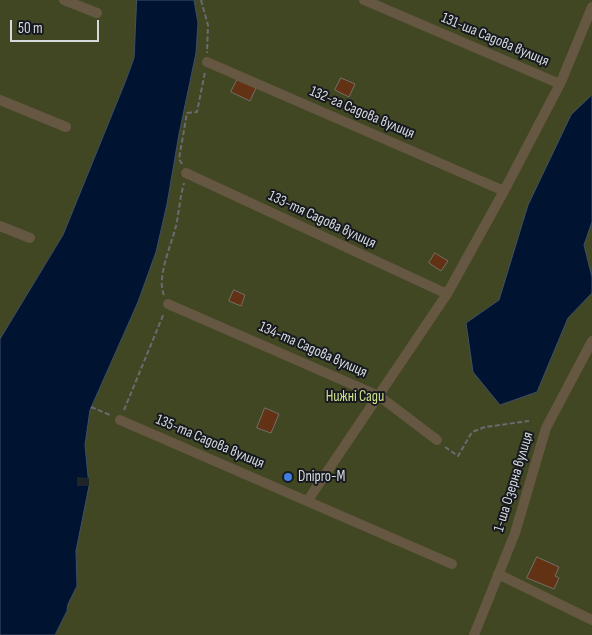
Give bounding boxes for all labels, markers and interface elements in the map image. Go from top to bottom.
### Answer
street label: 131-ша Садова вулиця [438,9,552,71]
scale bar [12,10,101,42]
text: 50 m [18,19,43,38]
street label: 132-га Садова вулиця [307,83,417,143]
street label: 133-тя Садова вулиця [265,187,379,253]
street label: 134-та Садова вулиця [256,318,370,382]
park label: Нижні Сади [326,388,384,406]
street label: 135-та Садова вулиця [153,411,267,473]
street label: 1-ша Озерна вулиця [490,430,538,534]
place label: Dnipro-M [298,468,346,486]
marker: Dnipro-M [282,471,294,483]

